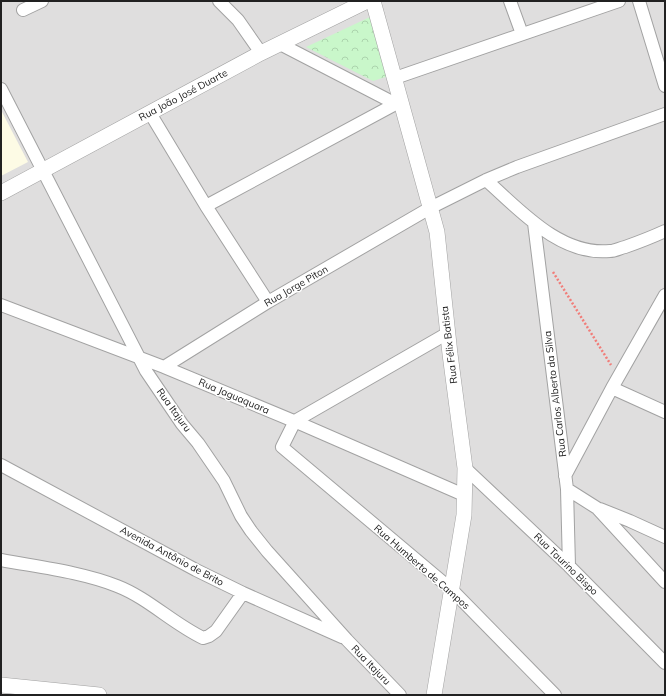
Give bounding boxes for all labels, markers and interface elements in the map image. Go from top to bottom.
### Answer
street label: Rua João José Duarte [136,66,230,124]
street label: Rua Jorge Piton [262,262,330,310]
street label: Rua Félix Batista [438,306,460,384]
street label: Rua Carlos Alberto da Silva [541,330,569,458]
street label: Rua Jaguaquara [197,375,271,417]
street label: Rua Itajuru [154,386,194,434]
street label: Rua Humberto de Campos [371,522,473,612]
street label: Avenida Antônio de Brito [118,523,226,589]
street label: Rua Taurino Bispo [531,530,601,598]
street label: Rua Itajuru [349,642,393,688]

